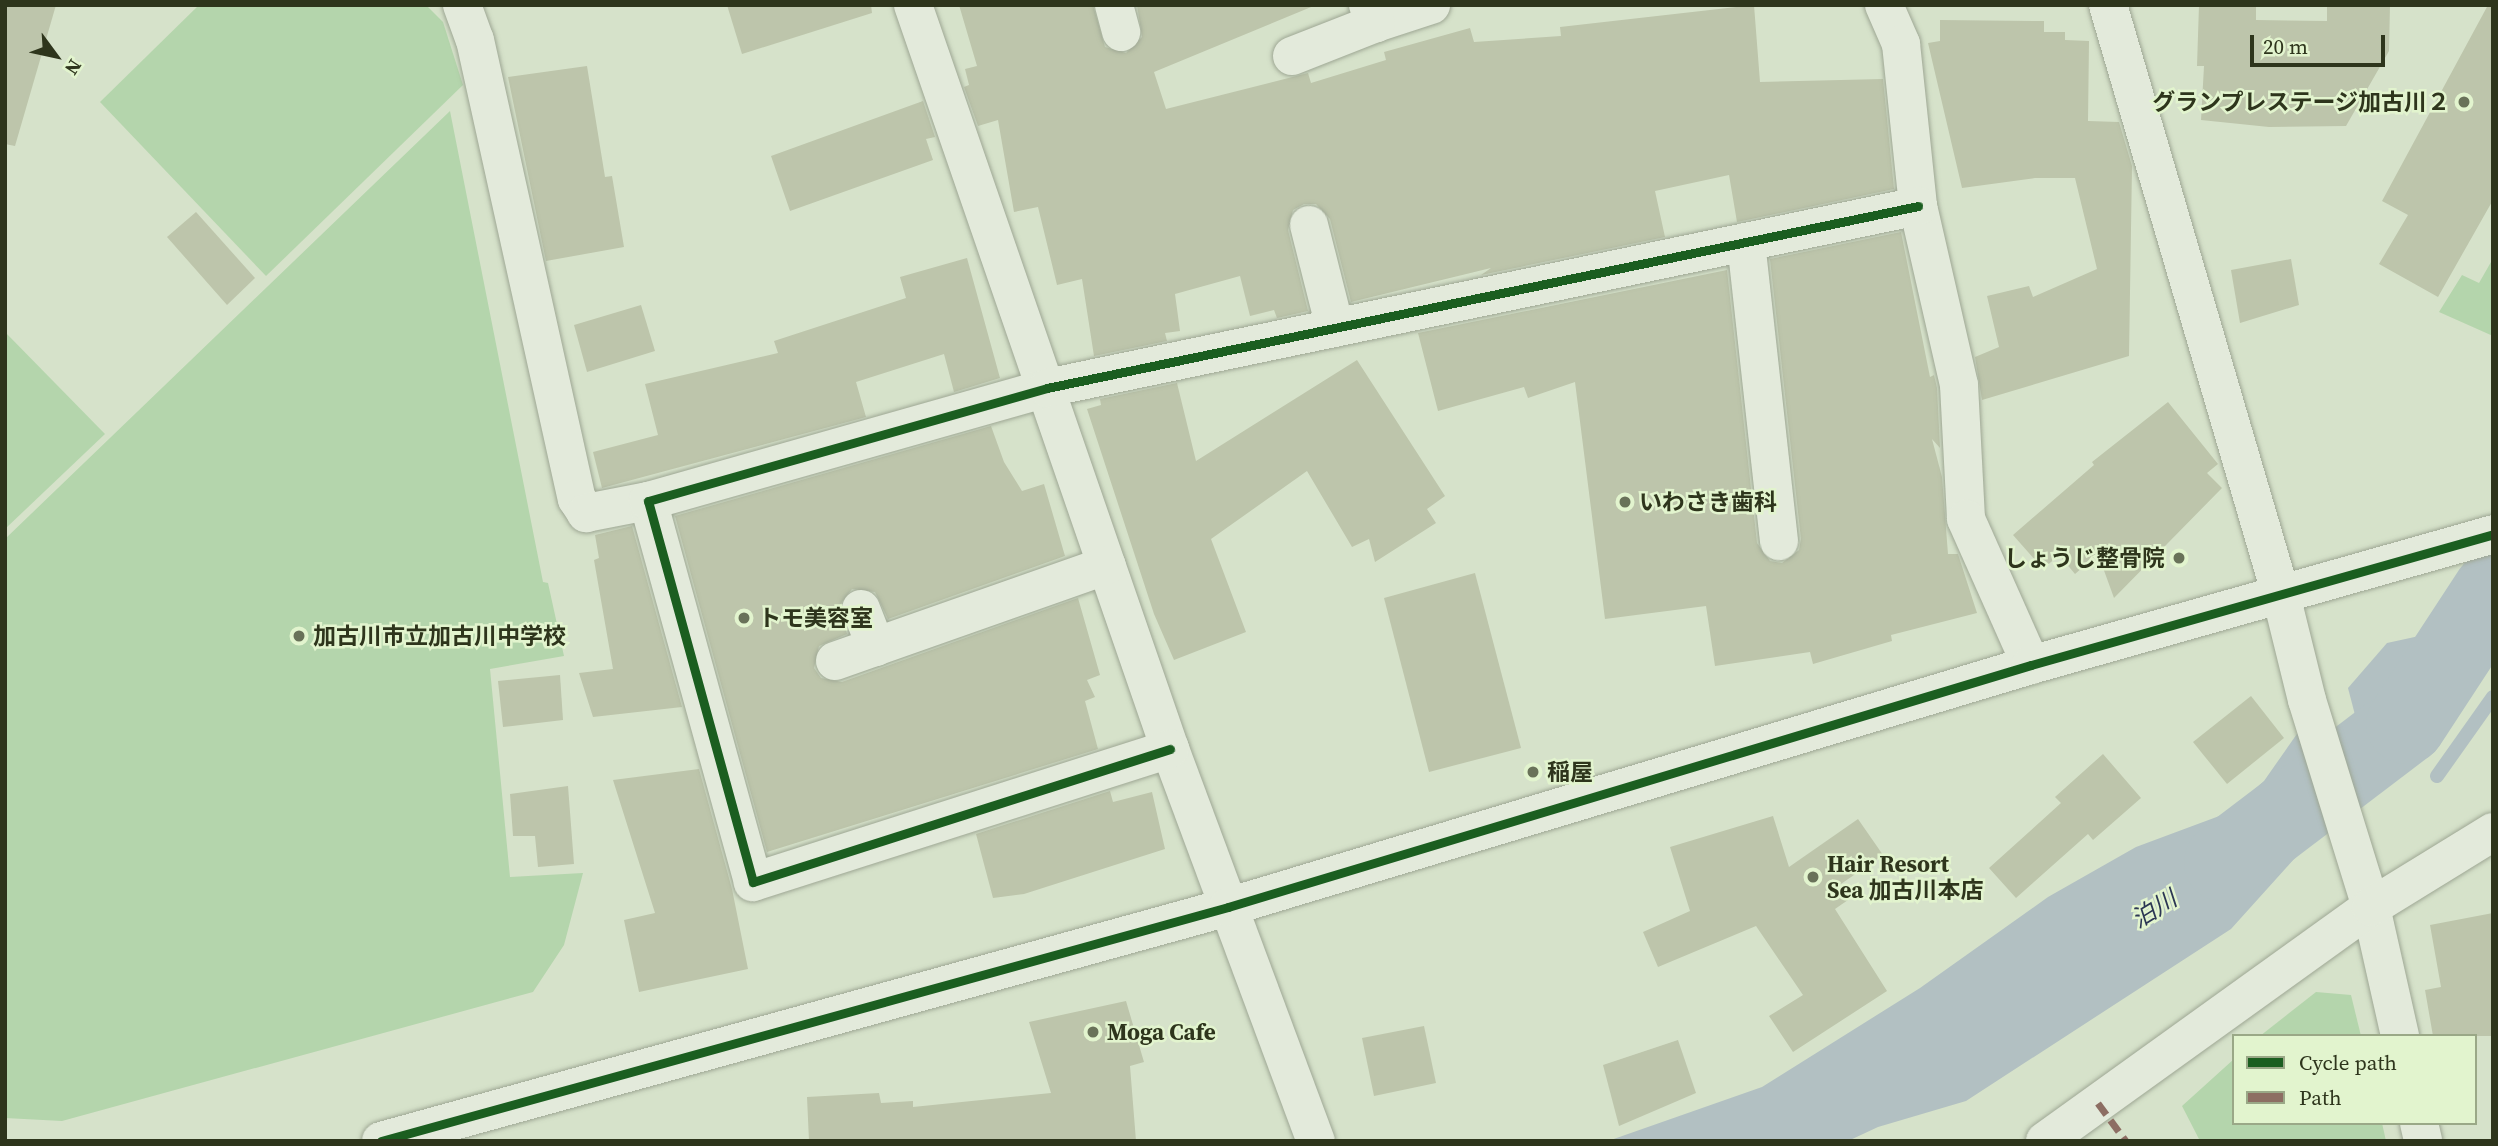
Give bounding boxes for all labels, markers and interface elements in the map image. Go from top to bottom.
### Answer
north arrow [21,21,91,91]
scale bar [2253,21,2388,65]
text: 20 m [2263,32,2308,61]
text: N [59,55,88,80]
place label: グランプレステージ加古川２ [2151,88,2450,116]
marker: グランプレステージ加古川２ [2456,94,2472,110]
place label: いわさき歯科 [1639,488,1777,516]
marker: いわさき歯科 [1617,494,1633,510]
place label: しょうじ整骨院 [2004,544,2165,572]
marker: しょうじ整骨院 [2171,550,2187,566]
place label: トモ美容室 [758,604,873,632]
marker: トモ美容室 [736,610,752,626]
place label: 加古川市立加古川中学校 [313,622,566,650]
marker: 加古川市立加古川中学校 [291,628,307,644]
place label: 稲屋 [1547,758,1593,786]
marker: 稲屋 [1525,764,1541,780]
place label: Hair Resort Sea 加古川本店 [1827,850,1983,904]
marker: Hair Resort Sea 加古川本店 [1805,869,1821,885]
water label: 泊川 [2126,884,2182,934]
place label: Moga Cafe [1107,1018,1216,1046]
marker: Moga Cafe [1085,1024,1101,1040]
legend [2232,1034,2477,1125]
text: Cycle path [2299,1048,2397,1077]
text: Path [2299,1083,2342,1112]

